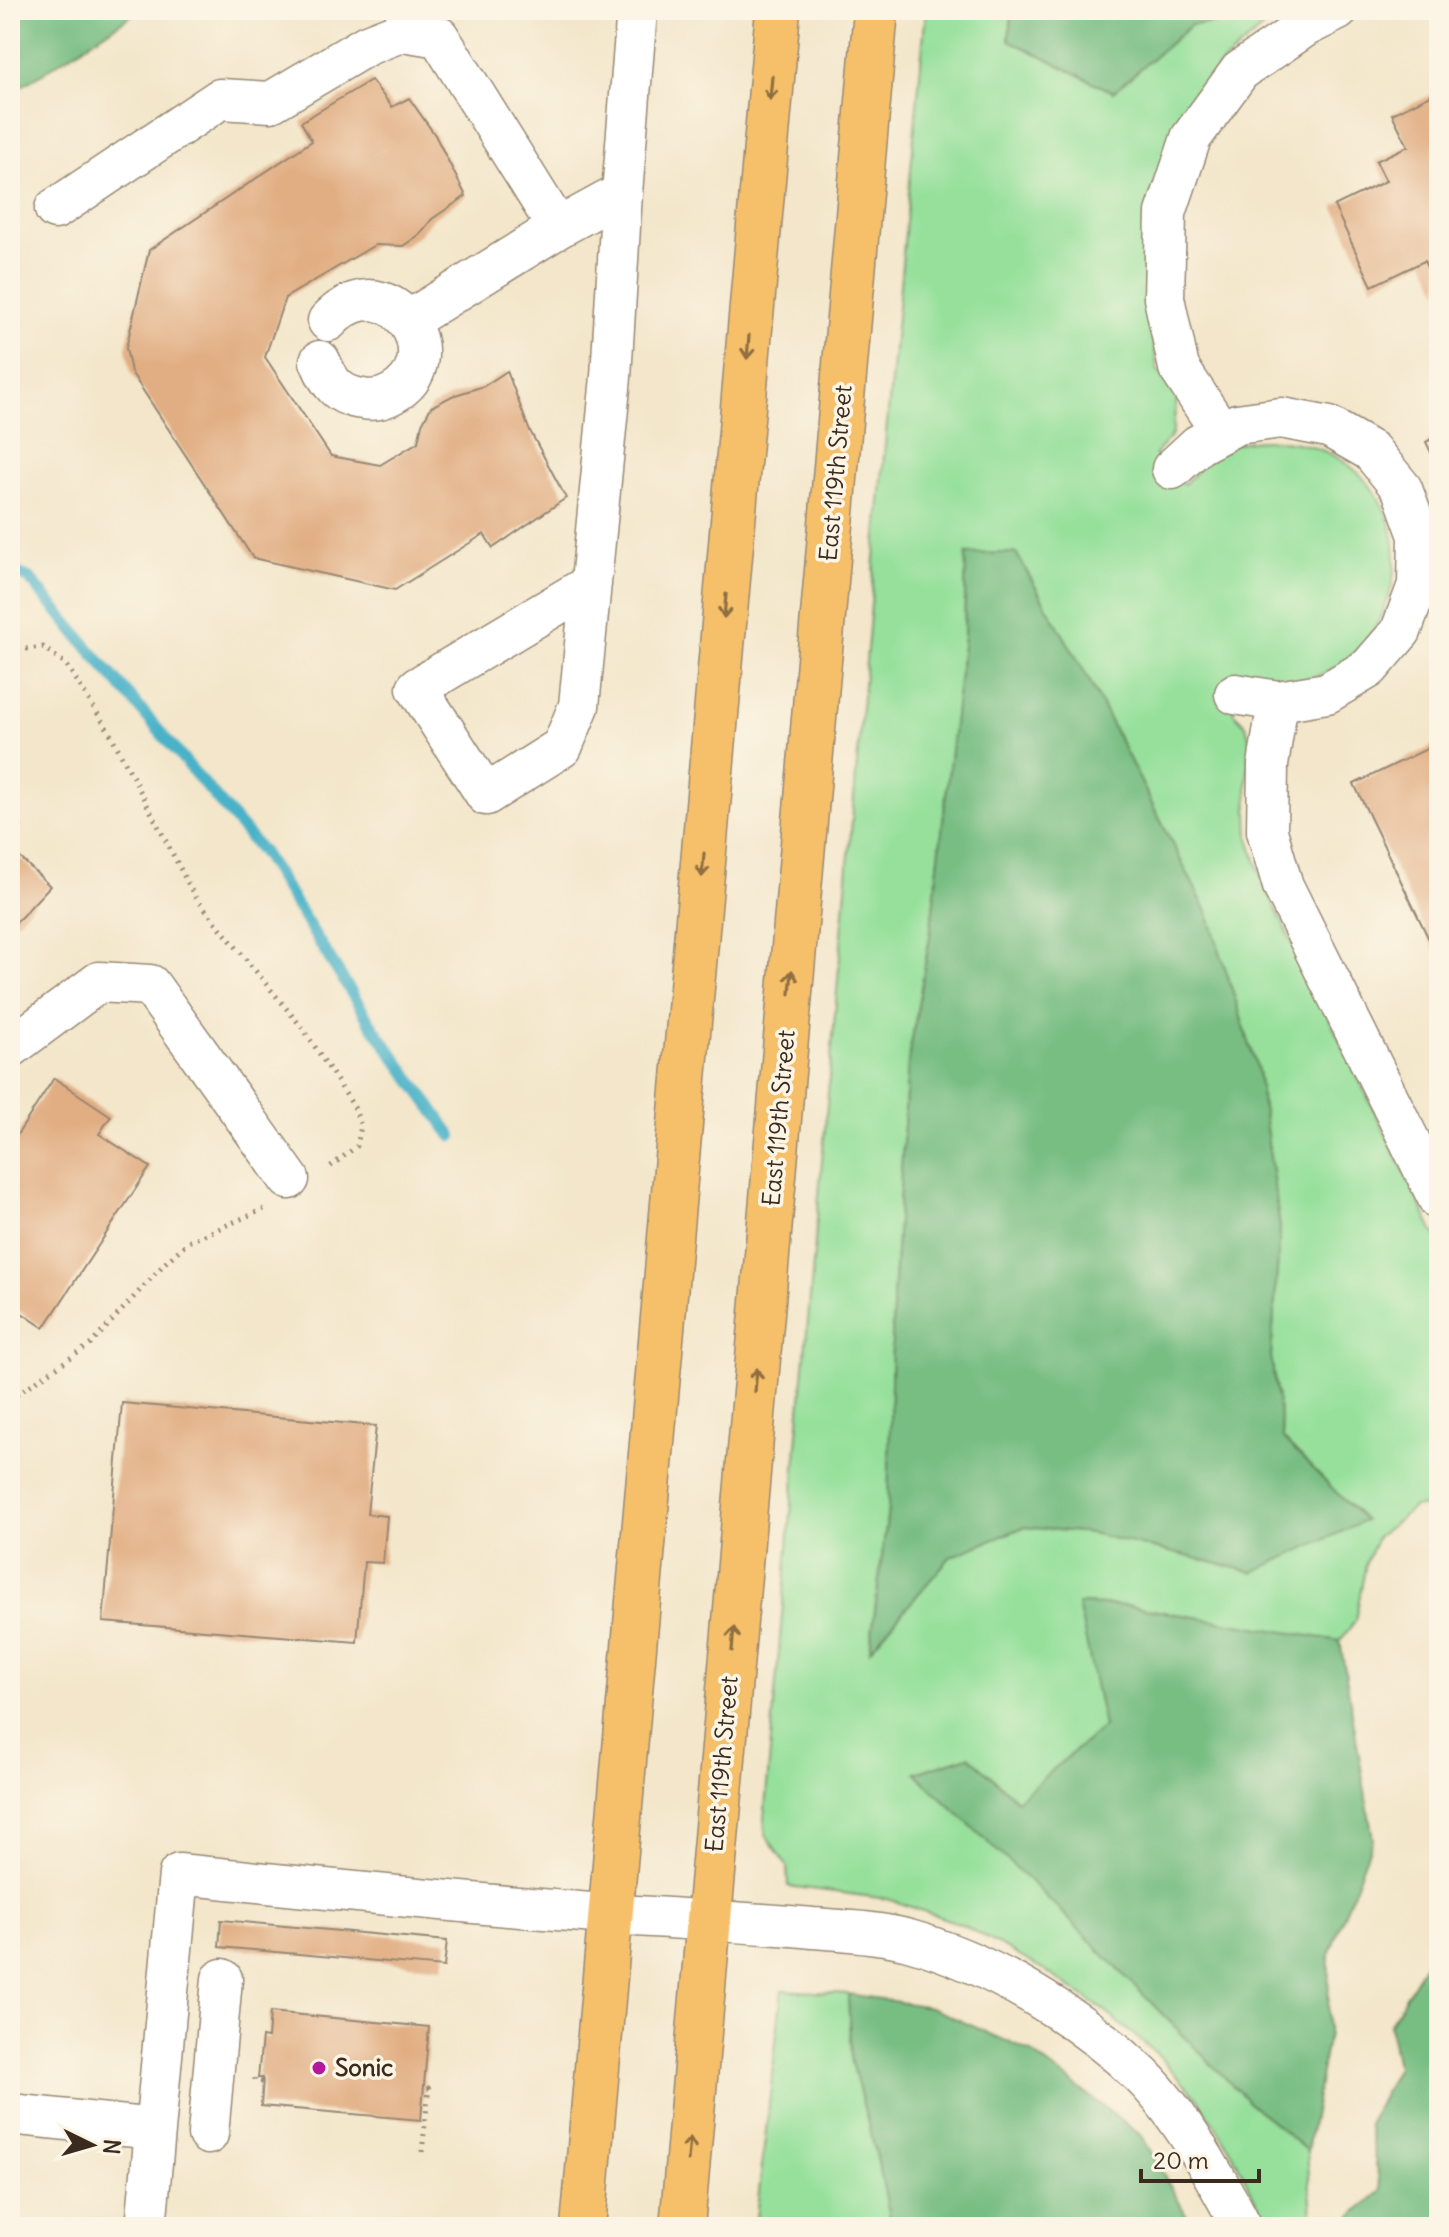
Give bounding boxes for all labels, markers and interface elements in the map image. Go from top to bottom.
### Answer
one-way arrow [763,74,778,101]
one-way arrow [740,333,755,360]
street label: East 119th Street [812,384,858,562]
one-way arrow [718,592,733,619]
one-way arrow [695,851,710,878]
one-way arrow [784,969,799,996]
street label: East 119th Street [755,1029,801,1207]
one-way arrow [749,1367,764,1394]
one-way arrow [726,1626,741,1653]
street label: East 119th Street [698,1675,744,1853]
place label: Sonic [335,2052,393,2082]
marker: Sonic [310,2059,328,2077]
north arrow [52,2105,132,2185]
scale bar [1141,2133,1259,2183]
one-way arrow [681,2136,696,2163]
text: N [97,2138,127,2156]
text: 20 m [1153,2145,1209,2175]

